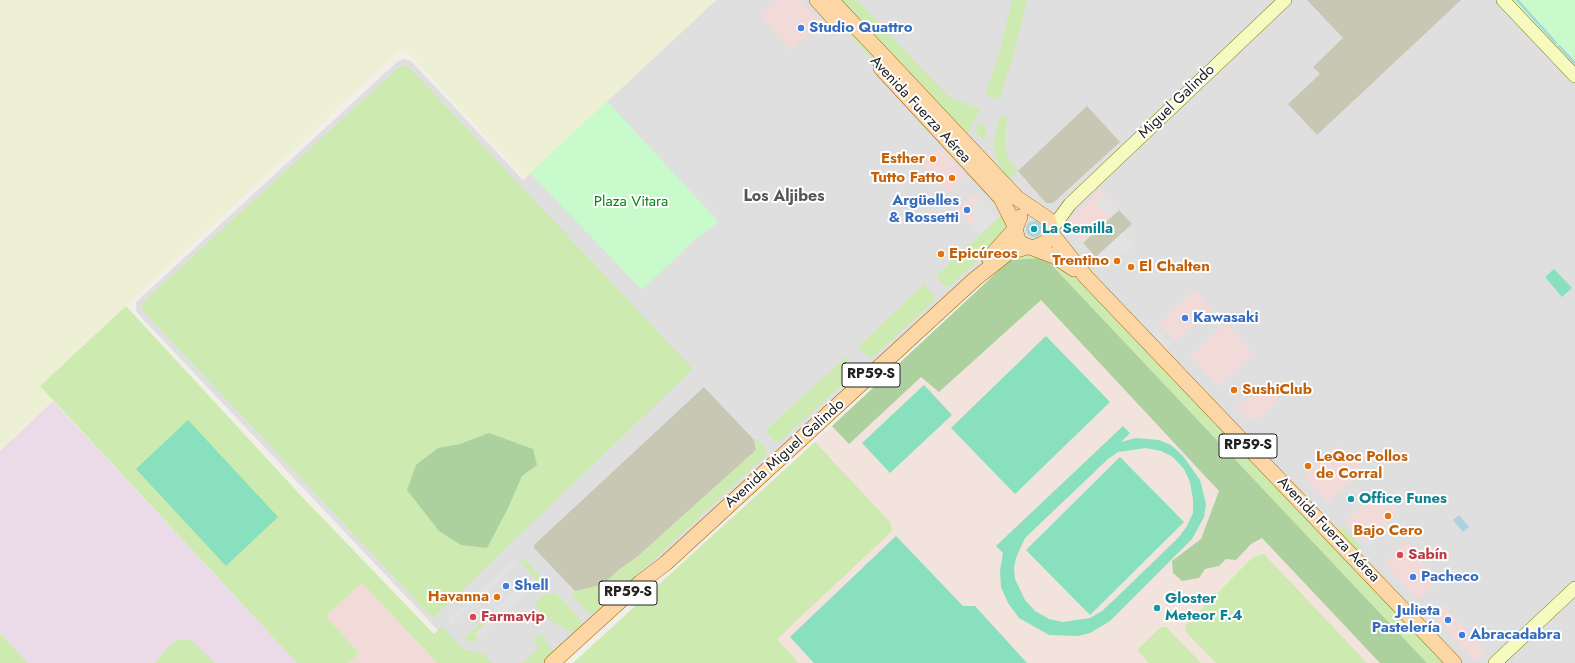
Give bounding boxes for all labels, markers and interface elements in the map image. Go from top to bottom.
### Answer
place label: Studio Quattro [809,19,912,37]
marker: Studio Quattro [796,23,806,33]
street label: Avenida Fuerza Aérea [866,53,974,167]
street label: Miguel Galindo [1135,61,1219,143]
place label: Esther [881,150,925,168]
marker: Esther [928,154,938,164]
place label: Tutto Fatto [871,169,944,187]
marker: Tutto Fatto [947,173,957,183]
district label: Los Aljibes [743,187,825,207]
place label: Argüelles & Rossetti [889,192,959,227]
park label: Plaza Vitara [594,193,668,211]
marker: Argüelles & Rossetti [962,205,972,215]
place label: La Semilla [1042,220,1113,238]
marker: La Semilla [1029,224,1039,234]
place label: Epicúreos [949,245,1018,263]
marker: Epicúreos [936,249,946,259]
place label: Trentino [1052,252,1109,270]
marker: Trentino [1112,256,1122,266]
place label: El Chalten [1139,258,1210,276]
marker: El Chalten [1126,262,1136,272]
place label: Kawasaki [1193,309,1259,327]
marker: Kawasaki [1180,313,1190,323]
road number: RP59-S [842,363,900,387]
place label: SushiClub [1242,381,1312,399]
marker: SushiClub [1229,385,1239,395]
street label: Avenida Miguel Galindo [722,396,848,512]
road number: RP59-S [1219,434,1277,458]
place label: LeQoc Pollos de Corral [1316,448,1408,483]
marker: LeQoc Pollos de Corral [1303,461,1313,471]
street label: Avenida Fuerza Aérea [1273,473,1383,587]
place label: Office Funes [1359,490,1447,508]
marker: Office Funes [1346,494,1356,504]
marker: Bajo Cero [1383,511,1393,521]
place label: Bajo Cero [1353,522,1423,540]
place label: Sabín [1408,546,1447,564]
marker: Sabín [1395,550,1405,560]
place label: Pacheco [1421,568,1479,586]
marker: Pacheco [1408,572,1418,582]
place label: Shell [514,577,549,595]
marker: Shell [501,581,511,591]
road number: RP59-S [599,581,657,605]
place label: Havanna [428,588,489,606]
place label: Gloster Meteor F.4 [1165,590,1242,625]
marker: Havanna [492,592,502,602]
place label: Julieta Pastelería [1372,602,1440,637]
marker: Gloster Meteor F.4 [1152,603,1162,613]
place label: Farmavip [481,608,545,626]
marker: Farmavip [468,612,478,622]
marker: Julieta Pastelería [1443,615,1453,625]
place label: Abracadabra [1470,626,1561,644]
marker: Abracadabra [1457,630,1467,640]

